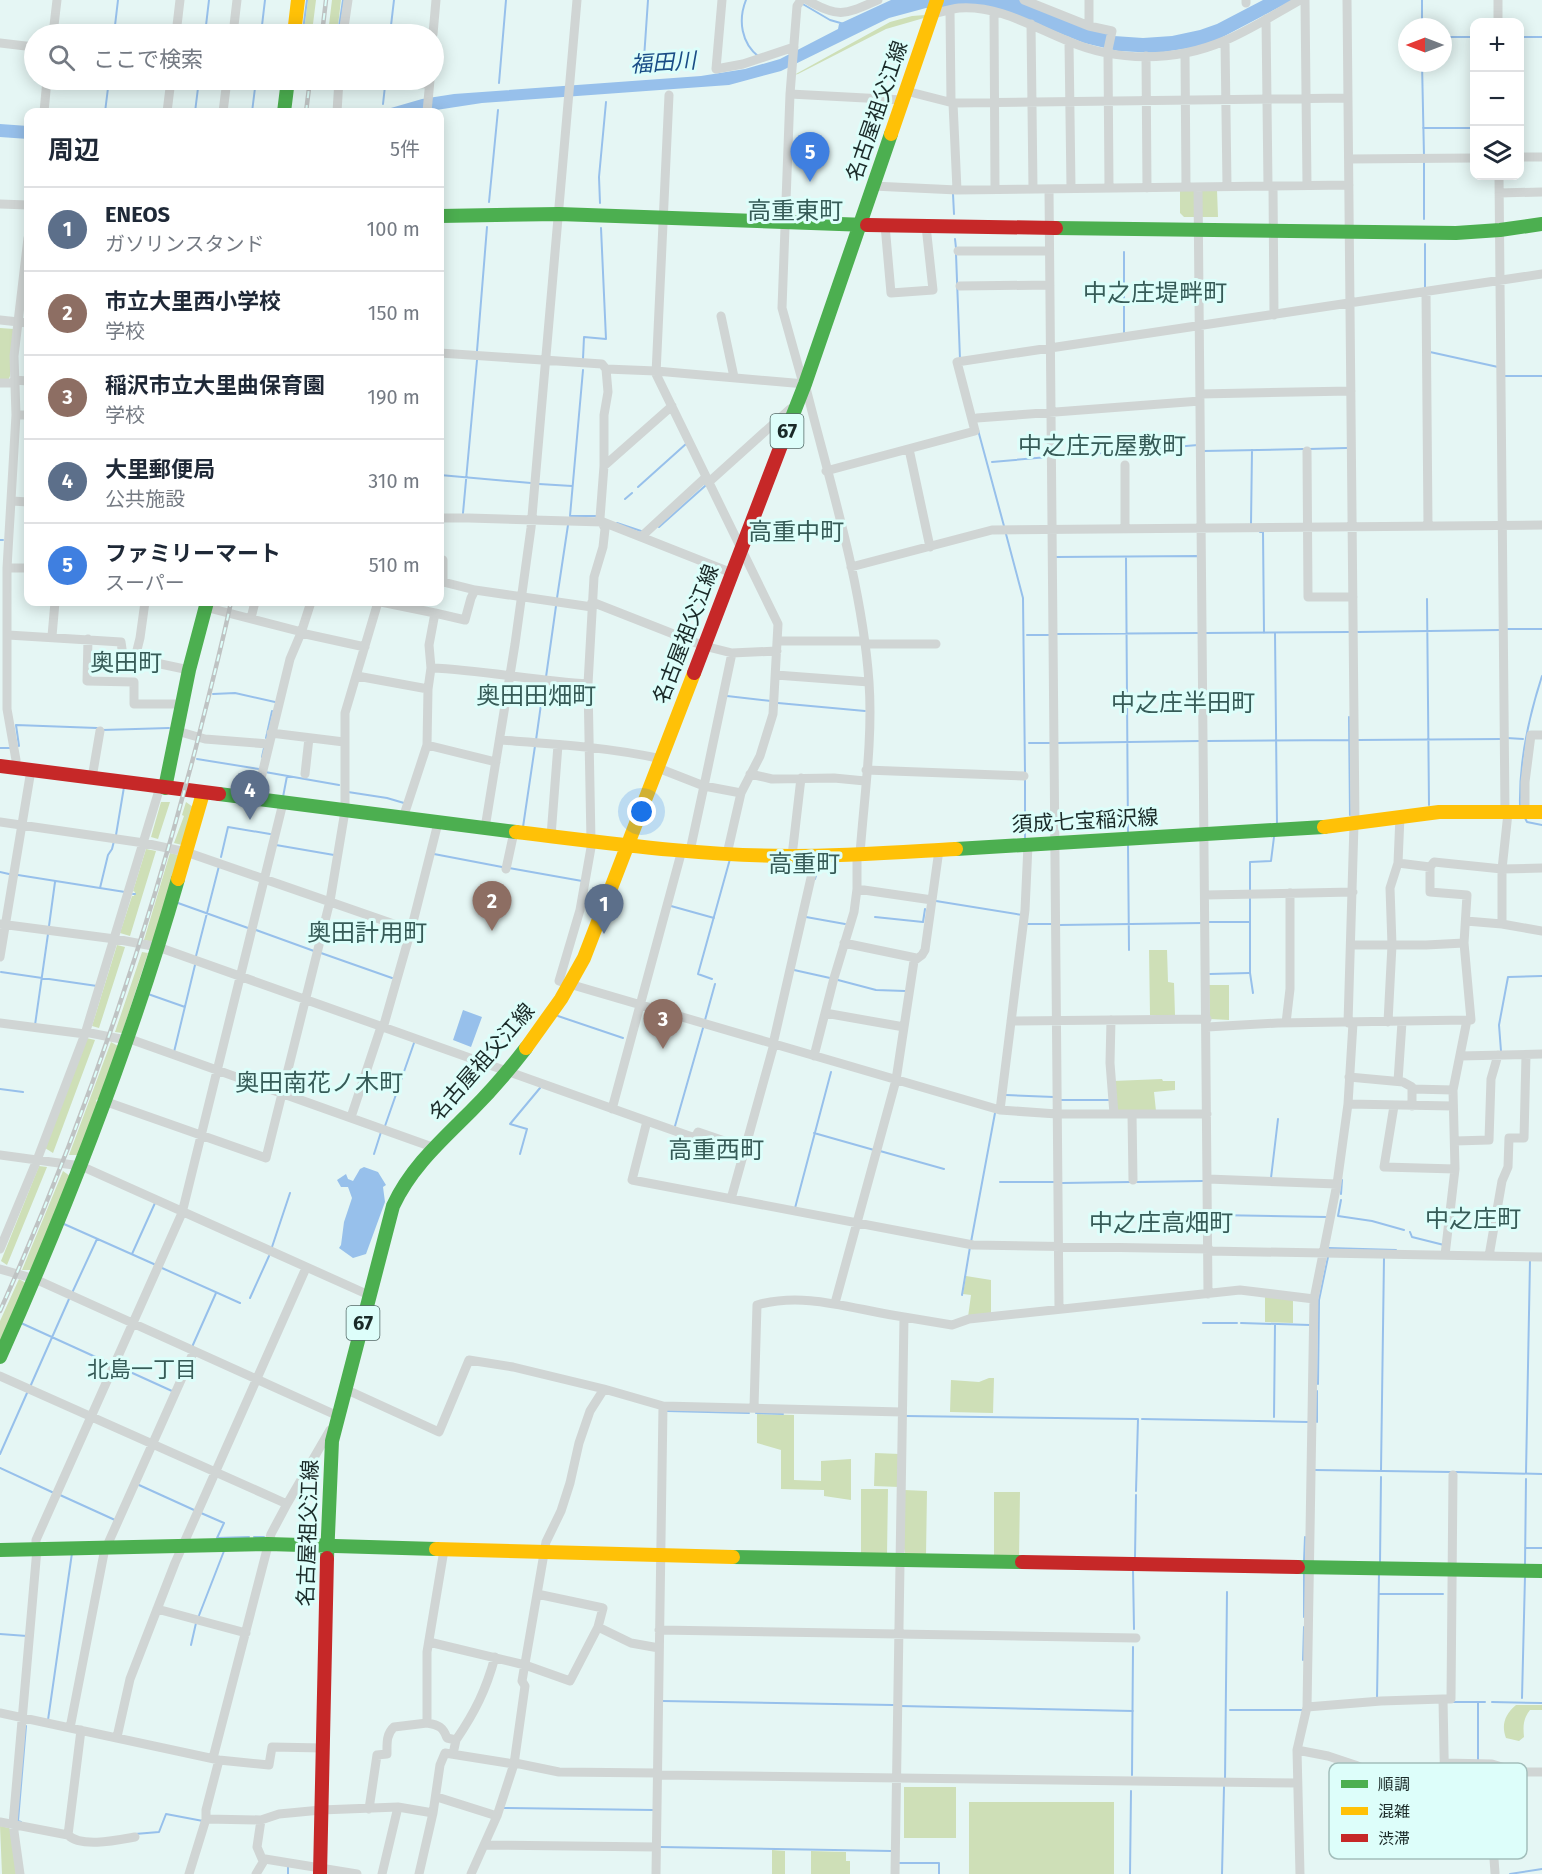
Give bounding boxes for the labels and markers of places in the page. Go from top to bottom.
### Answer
pin: 5 [790,132,830,182]
pin: 4 [230,770,270,820]
pin: 2 [472,882,512,931]
pin: 1 [584,884,624,934]
pin: 3 [644,1000,682,1049]

